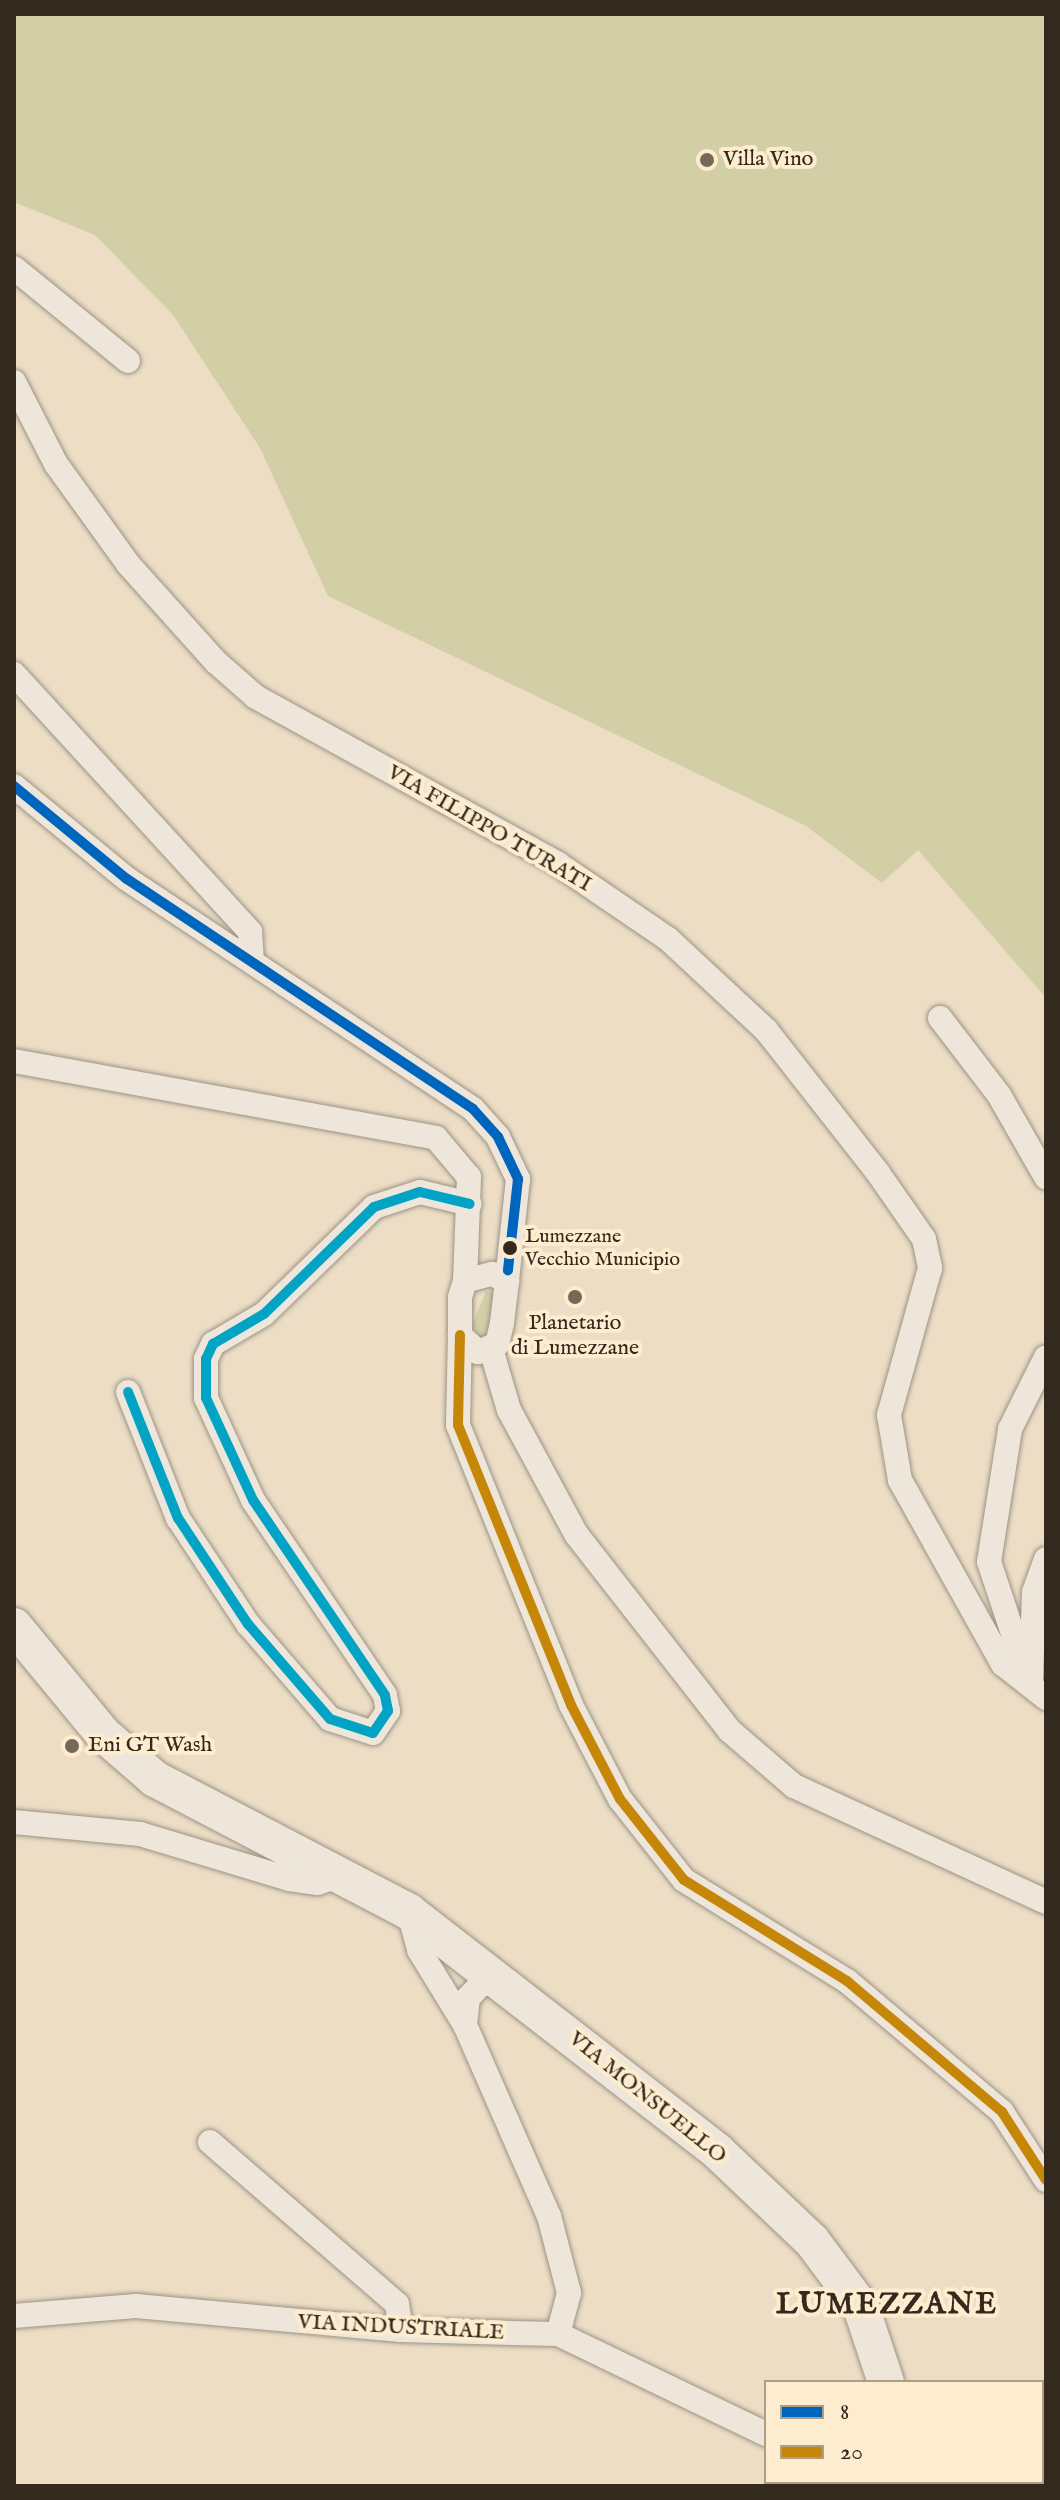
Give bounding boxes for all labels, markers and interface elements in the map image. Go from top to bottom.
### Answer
place label: Villa Vino [723,147,813,173]
marker: Villa Vino [698,151,716,169]
street label: VIA FILIPPO TURATI [382,760,596,898]
place label: Lumezzane Vecchio Municipio [525,1224,680,1271]
marker: Lumezzane Vecchio Municipio [502,1240,518,1256]
marker: Planetario di Lumezzane [566,1288,584,1306]
place label: Planetario di Lumezzane [511,1310,639,1362]
place label: Eni GT Wash [88,1733,212,1759]
marker: Eni GT Wash [63,1737,81,1755]
street label: VIA MONSUELLO [563,2026,731,2170]
district label: LUMEZZANE [776,2287,998,2323]
street label: VIA INDUSTRIALE [297,2309,505,2347]
legend [764,2380,1044,2484]
text: 8 [840,2397,849,2428]
text: 20 [840,2437,863,2468]

